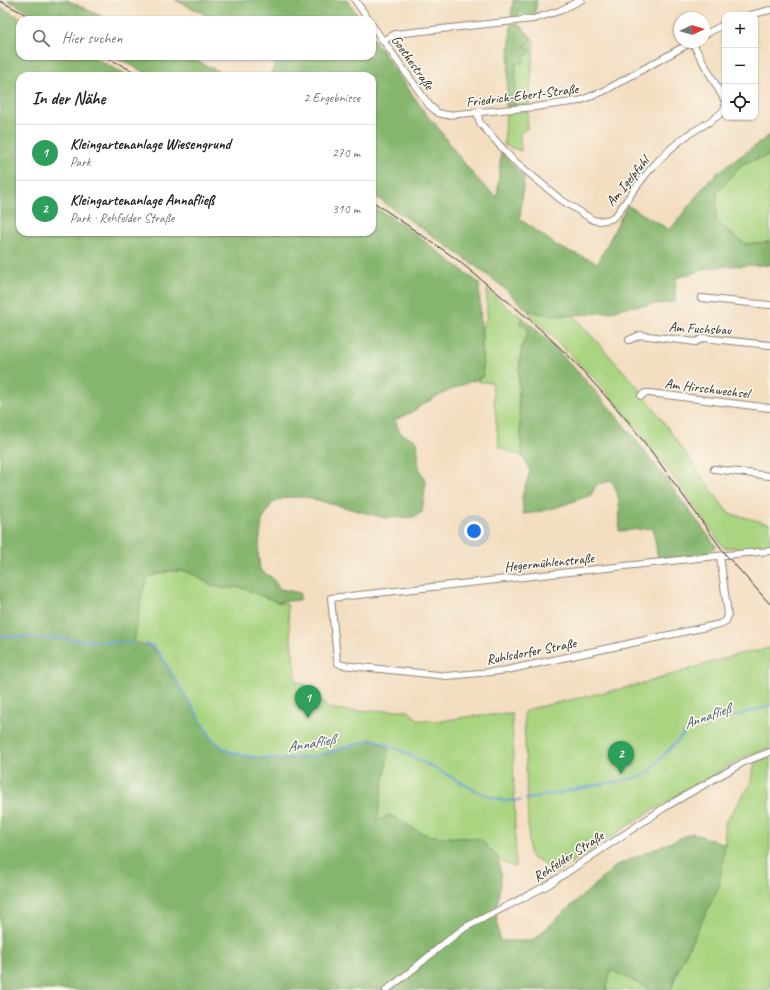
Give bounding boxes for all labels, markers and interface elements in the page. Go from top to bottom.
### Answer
north arrow [674,12,710,48]
map controls [722,12,758,120]
button: + [722,12,758,48]
search box [16,16,376,60]
icon: search [30,27,52,49]
text: Hier suchen [62,29,122,48]
street label: Goethestraße [388,32,438,94]
button: − [722,48,758,84]
street label: Friedrich-Ebert-Straße [465,80,581,111]
button: locate [722,84,758,120]
text: In der Nähe [32,88,105,109]
text: 2 Ergebnisse [304,90,360,106]
text: Kleingartenanlage Wiesengrund [70,135,231,154]
text: 1 [42,145,48,161]
text: 270 m [332,145,360,161]
street label: Am Igelpfuhl [602,151,654,210]
text: Park [70,154,91,170]
text: Kleingartenanlage Annafließ [70,191,214,210]
text: 2 [42,201,48,217]
text: 310 m [332,201,360,217]
text: Park · Rehfelder Straße [70,210,174,226]
street label: Am Fuchsbau [668,318,732,339]
street label: Am Hirschwechsel [664,375,753,402]
your location [464,521,484,541]
street label: Hegermühlenstraße [503,549,596,576]
street label: Ruhlsdorfer Straße [485,634,579,669]
pin: 1 [295,685,321,718]
water label: Annafließ [681,698,737,734]
water label: Annafließ [286,729,340,757]
pin: 2 [608,741,634,774]
street label: Rehfelder Straße [530,827,608,885]

